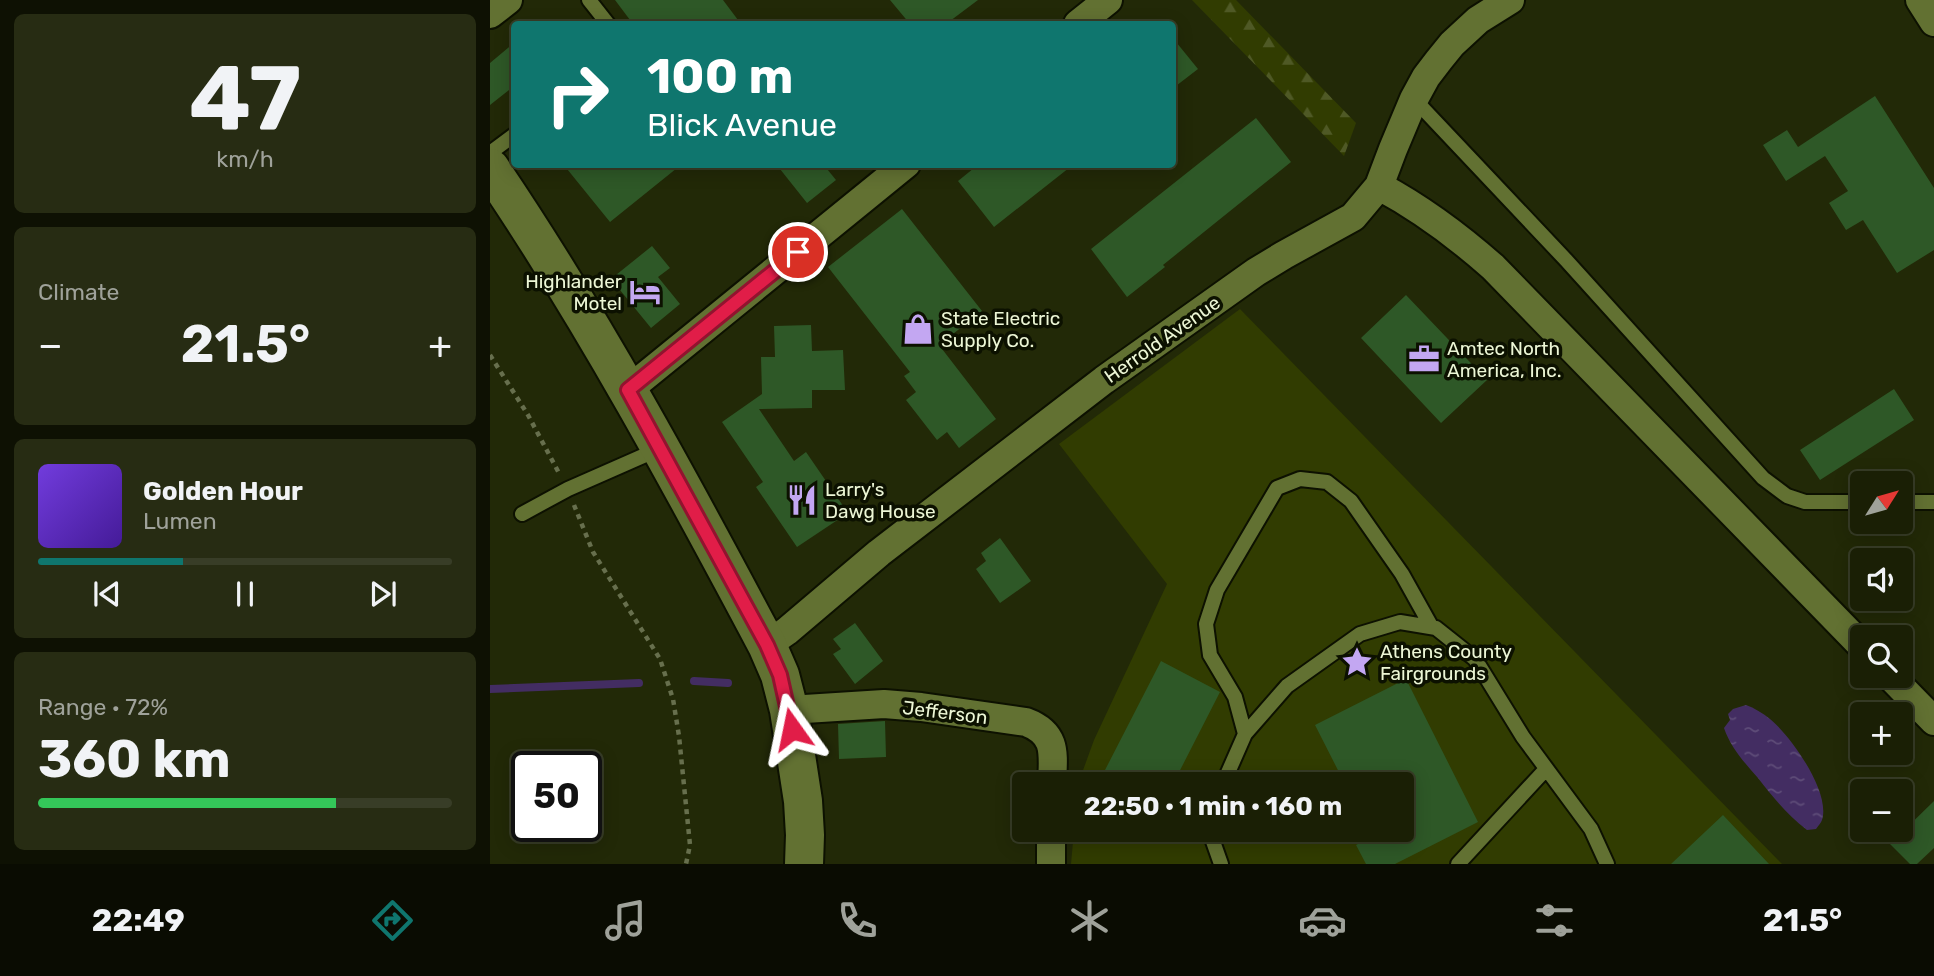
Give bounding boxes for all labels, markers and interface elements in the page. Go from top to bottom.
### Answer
text: 47 [189,45,301,153]
text: 100 m [647,47,793,105]
icon: right [532,49,623,140]
text: Blick Avenue [647,106,837,144]
text: km/h [216,145,274,173]
pin [768,222,828,282]
icon: arrive [779,233,817,271]
place label: Highlander Motel [525,270,623,315]
hotel icon: Highlander Motel [628,275,662,309]
text: Climate [38,278,119,306]
street label: Herrold Avenue [1100,291,1225,388]
place label: State Electric Supply Co. [941,307,1060,352]
shop icon: State Electric Supply Co. [901,312,935,346]
text: 21.5° [181,313,310,375]
text: − [38,322,63,368]
text: + [428,322,452,368]
place label: Amtec North America, Inc. [1447,337,1561,382]
office icon: Amtec North America, Inc. [1407,342,1441,376]
north arrow [1850,471,1913,534]
map controls [1850,471,1913,842]
text: Golden Hour [143,476,303,507]
place label: Larry's Dawg House [825,478,936,523]
restaurant icon: Larry's Dawg House [785,483,819,517]
text: Lumen [143,507,217,535]
button: sound [1850,548,1913,611]
icon: previous [88,575,126,613]
icon: pause [226,575,264,613]
icon: next [364,575,402,613]
button: search [1850,625,1913,688]
place label: Athens County Fairgrounds [1380,640,1512,685]
place icon: Athens County Fairgrounds [1340,645,1374,679]
position arrow [755,692,829,766]
text: Range · 72% [38,693,168,721]
street label: Jefferson [901,696,989,729]
button: + [1850,702,1913,765]
text: 360 km [38,728,231,790]
speed limit sign: 50 [511,751,602,842]
button: − [1850,779,1913,842]
text: 22:50 · 1 min · 160 m [1084,791,1342,822]
icon: directions [368,896,417,945]
icon: music [601,896,650,945]
icon: phone [833,896,882,945]
icon: climate [1065,896,1114,945]
icon: car [1298,896,1347,945]
icon: filters [1530,896,1579,945]
text: 22:49 [92,901,185,939]
text: 21.5° [1763,901,1842,939]

